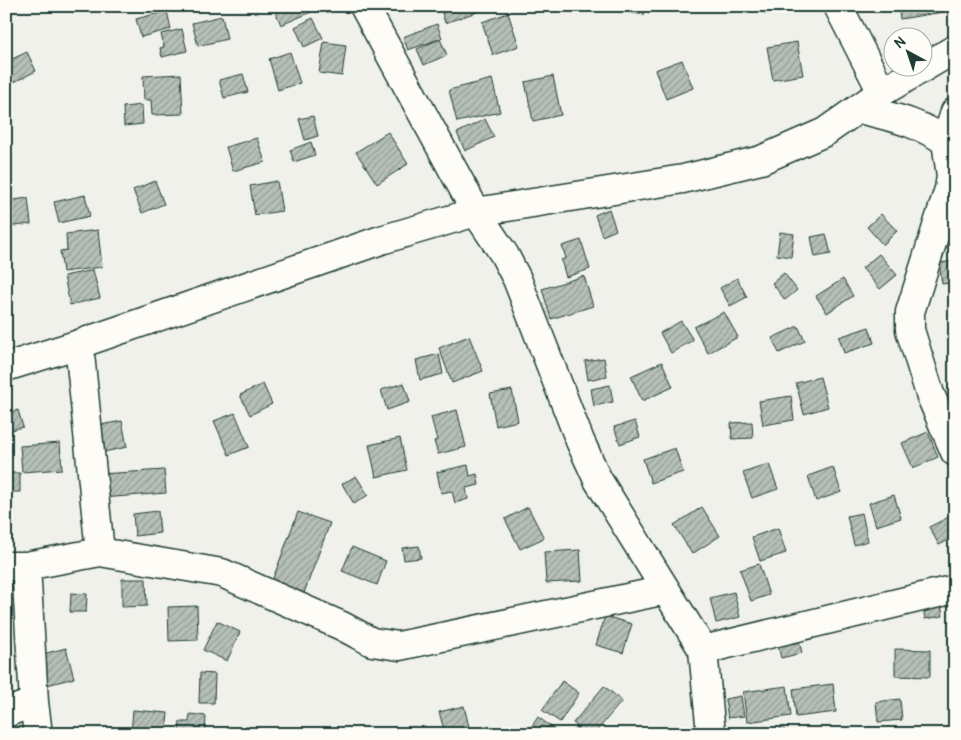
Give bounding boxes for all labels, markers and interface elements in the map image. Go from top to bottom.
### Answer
north arrow [884,28,934,78]
text: N [891,33,909,52]

